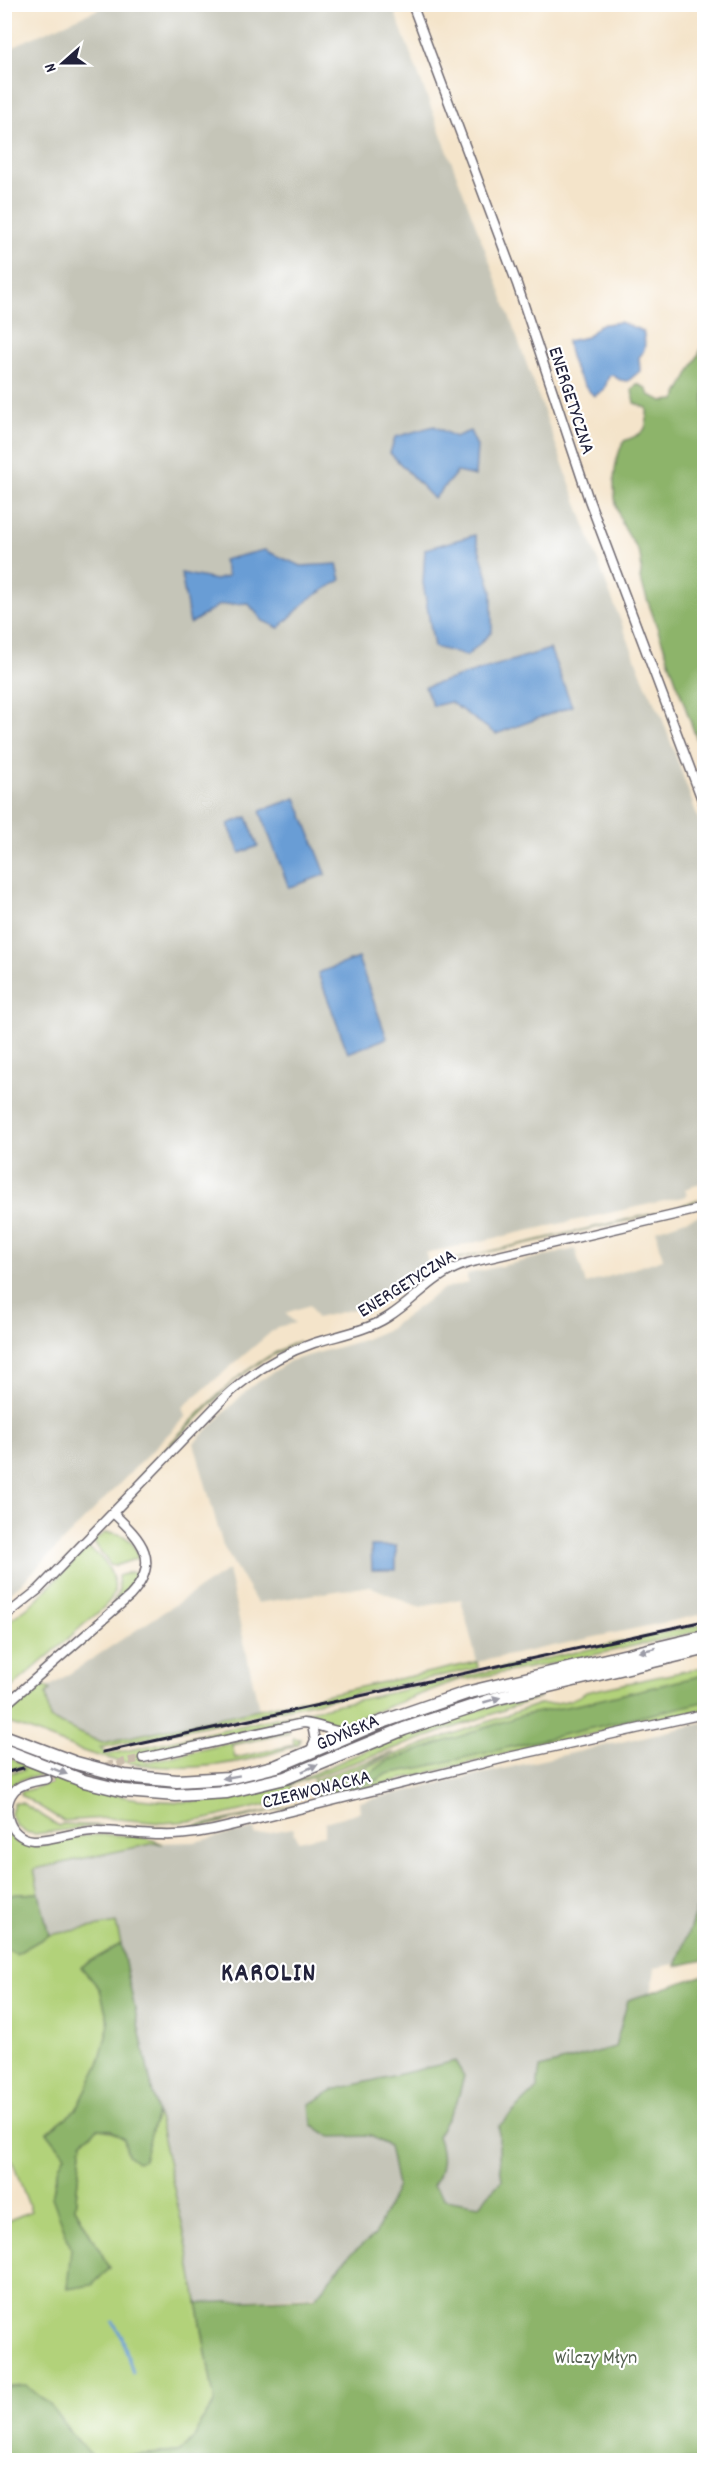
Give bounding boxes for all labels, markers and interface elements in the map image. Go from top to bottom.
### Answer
north arrow [33,33,93,93]
text: N [39,60,63,75]
street label: ENERGETYCZNA [540,343,601,458]
street label: ENERGETYCZNA [353,1243,462,1326]
one-way arrow [638,1645,657,1655]
one-way arrow [484,1695,502,1704]
street label: GDYŃSKA [312,1708,384,1760]
one-way arrow [301,1763,319,1772]
street label: CZERWONACKA [259,1764,374,1818]
one-way arrow [50,1767,68,1776]
one-way arrow [221,1773,240,1782]
district label: KAROLIN [221,1956,317,1993]
park label: Wilczy Młyn [555,2345,637,2373]

